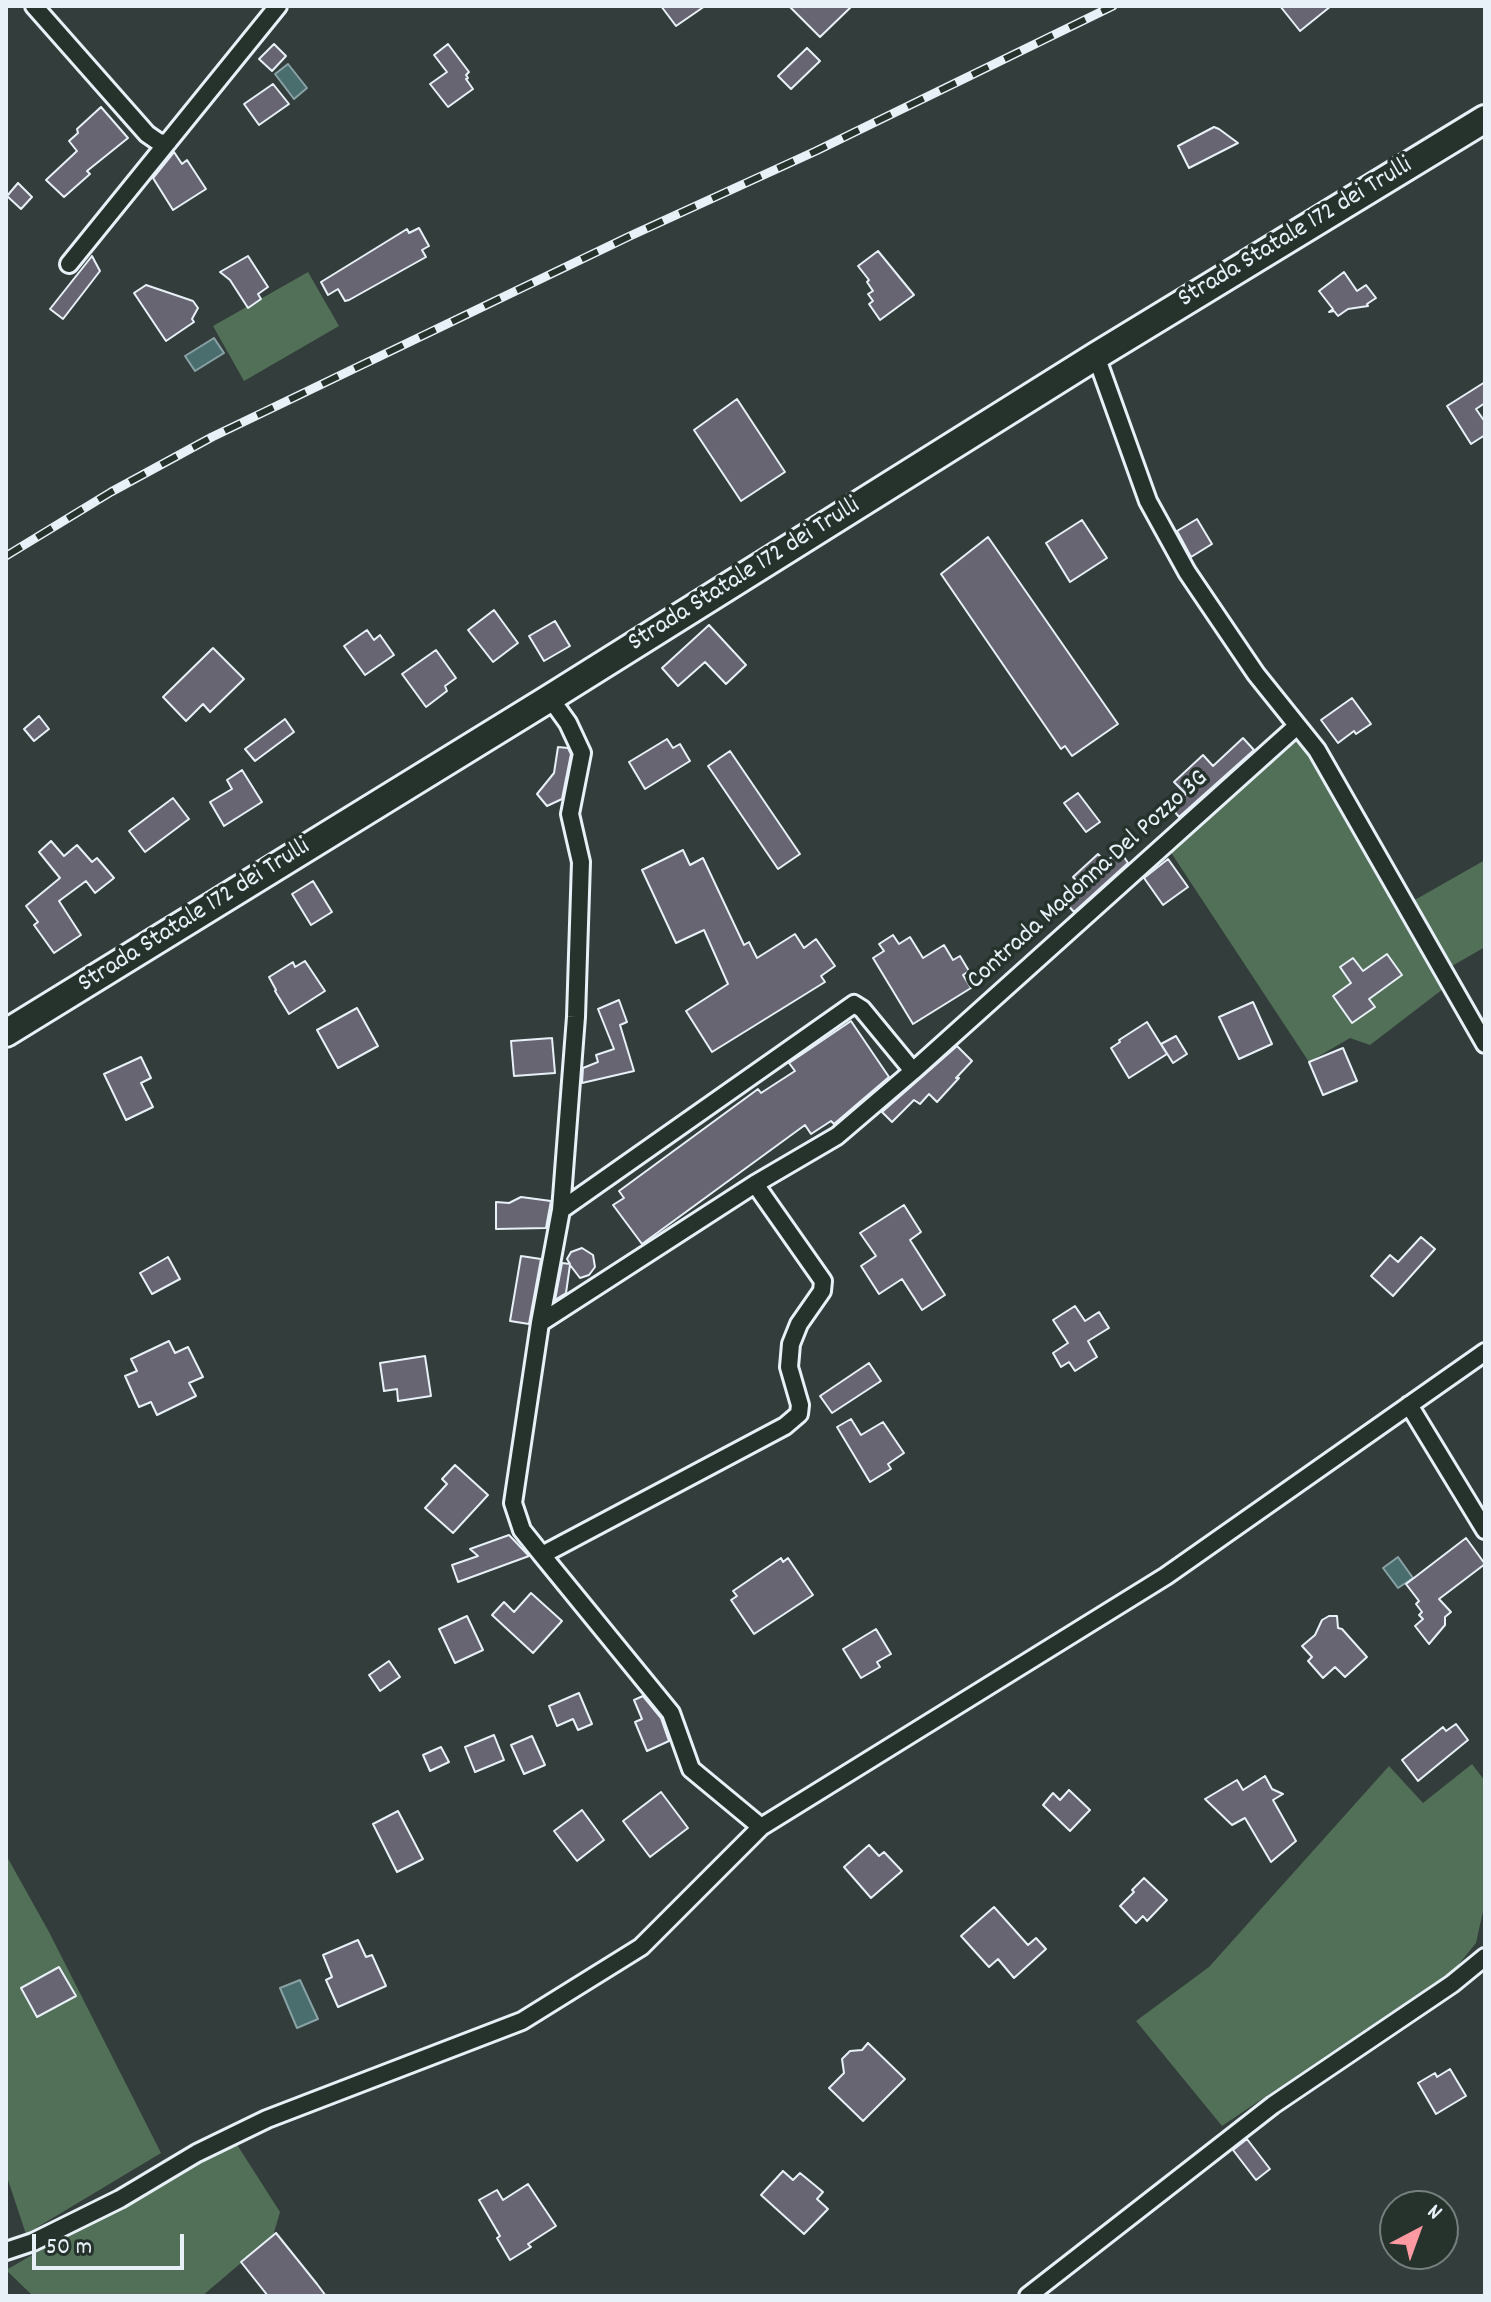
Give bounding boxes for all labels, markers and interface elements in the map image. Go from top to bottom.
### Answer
street label: Strada Statale 172 dei Trulli [1173,152,1419,316]
street label: Strada Statale 172 dei Trulli [623,492,867,660]
street label: Contrada Madonna Del Pozzo 3G [962,764,1216,998]
street label: Strada Statale 172 dei Trulli [73,833,317,1001]
north arrow [1379,2190,1459,2270]
text: N [1419,2198,1448,2228]
scale bar [36,2218,188,2268]
text: 50 m [46,2231,92,2265]

